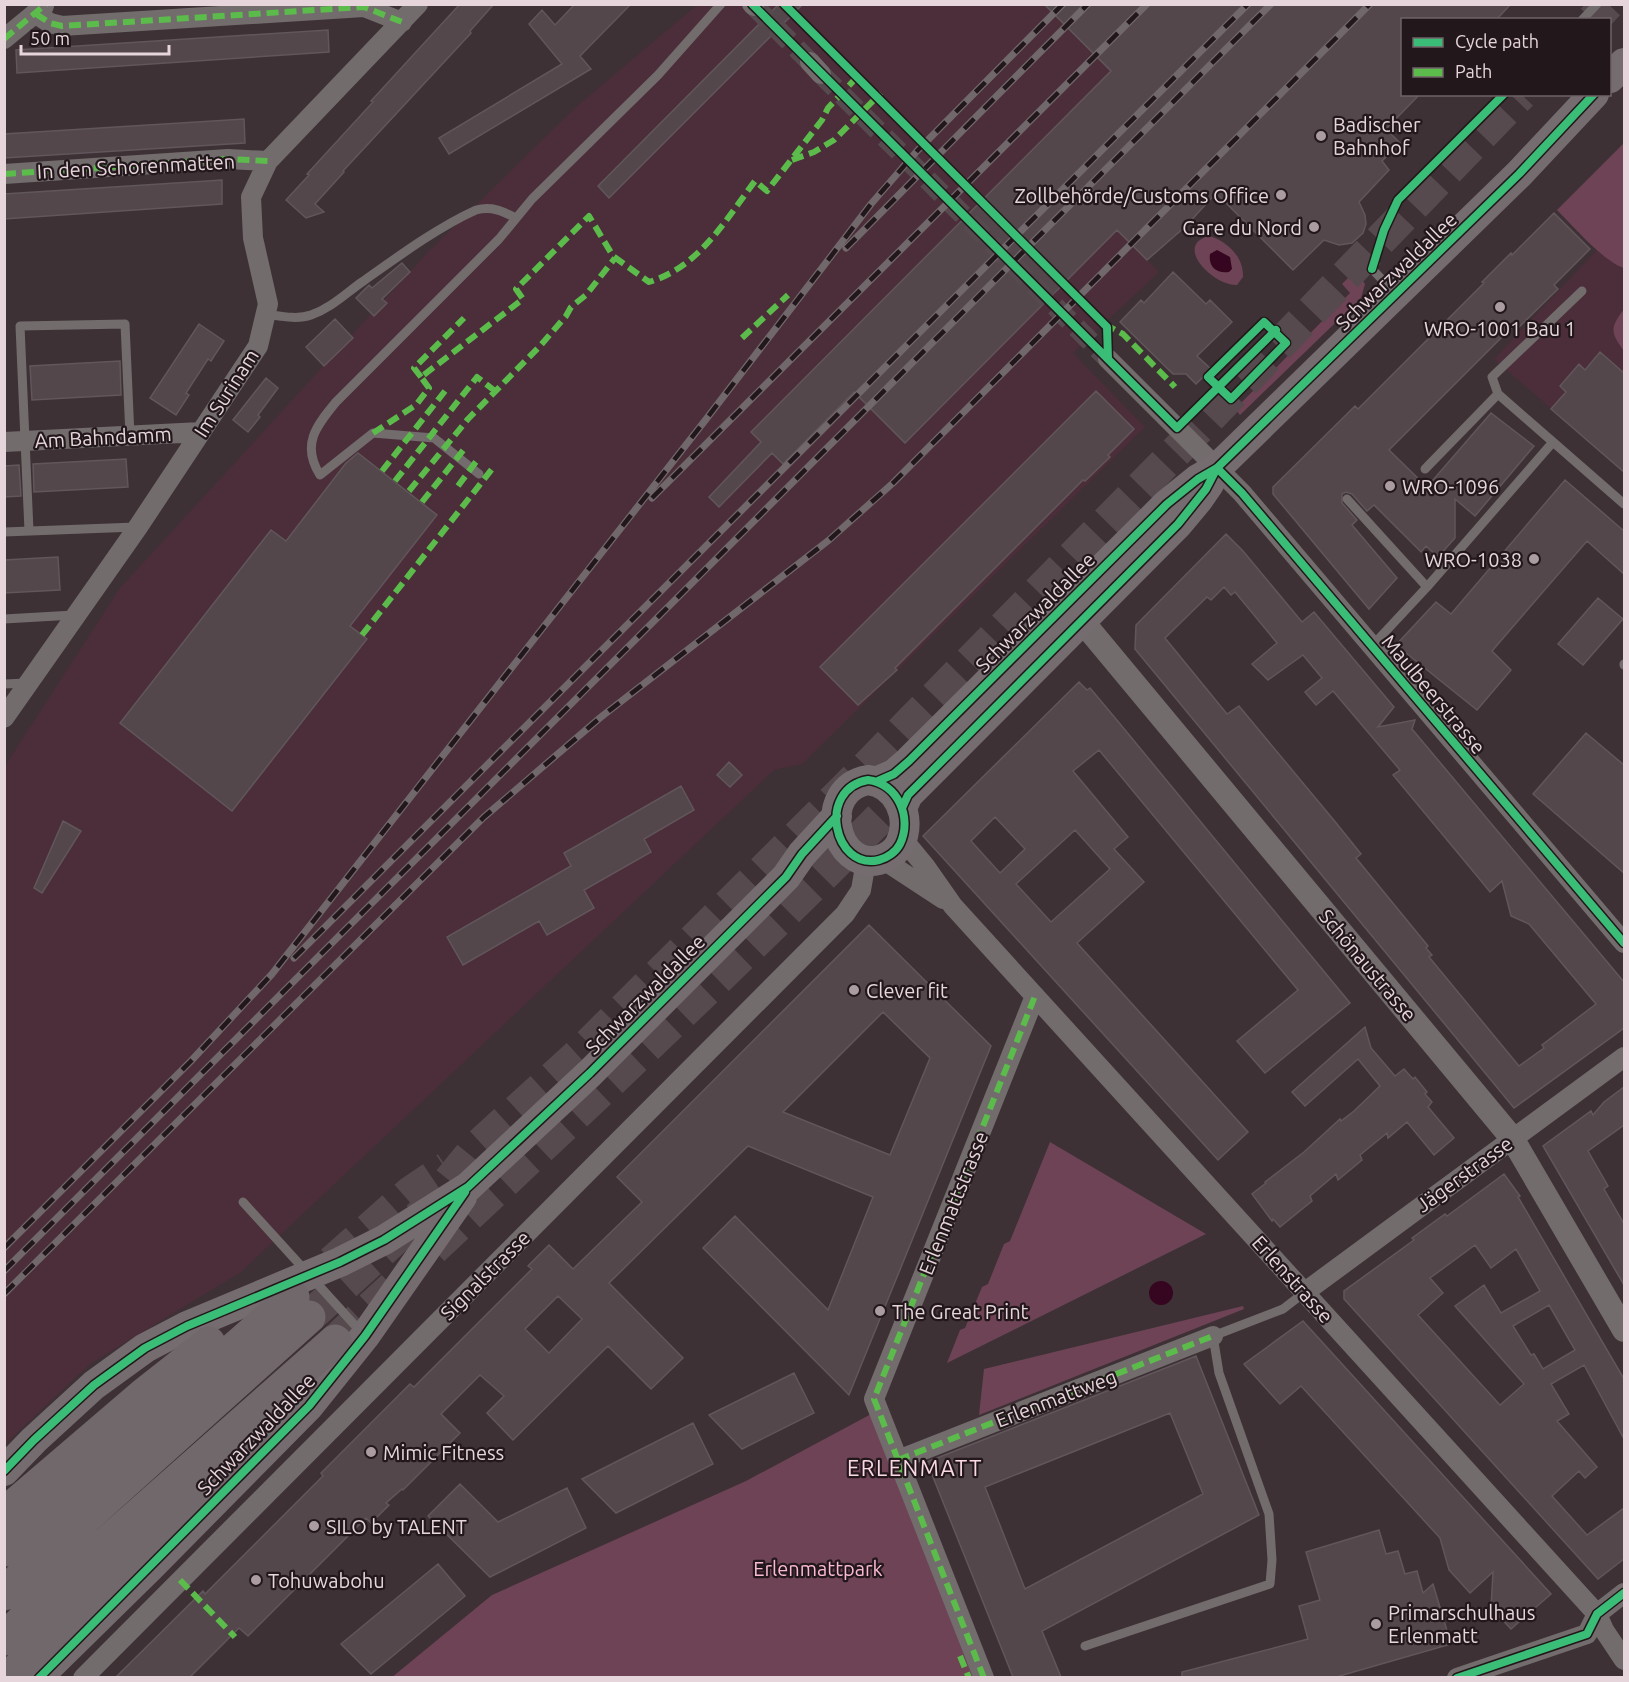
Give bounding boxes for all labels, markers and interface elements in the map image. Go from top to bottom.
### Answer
scale bar [21,18,170,56]
legend [1401,18,1611,96]
text: 50 m [30,28,70,48]
text: Cycle path [1455,31,1539,51]
text: Path [1455,61,1492,81]
place label: Badischer Bahnhof [1333,113,1421,159]
marker: Badischer Bahnhof [1314,129,1328,143]
street label: In den Schorenmatten [36,149,236,183]
place label: Zollbehörde/Customs Office [1014,184,1269,207]
marker: Zollbehörde/Customs Office [1274,188,1288,202]
street label: Schwarzwaldallee [1331,207,1461,335]
place label: Gare du Nord [1182,216,1302,239]
marker: Gare du Nord [1307,220,1321,234]
marker: WRO-1001 Bau 1 [1493,300,1507,314]
place label: WRO-1001 Bau 1 [1424,317,1576,340]
street label: Im Surinam [189,345,263,441]
street label: Am Bahndamm [34,422,172,452]
place label: WRO-1096 [1402,475,1499,498]
marker: WRO-1096 [1383,479,1397,493]
street label: Schwarzwaldallee [971,548,1099,676]
place label: WRO-1038 [1425,548,1522,571]
marker: WRO-1038 [1527,552,1541,566]
street label: Maulbeerstrasse [1377,630,1491,758]
street label: Schönaustrasse [1315,904,1421,1026]
street label: Schwarzwaldallee [581,930,709,1058]
place label: Clever fit [866,979,948,1002]
marker: Clever fit [847,983,861,997]
street label: Erlenmattstrasse [914,1128,992,1278]
street label: Jägerstrasse [1412,1131,1516,1217]
street label: Signalstrasse [436,1226,534,1324]
street label: Erlenstrasse [1248,1231,1338,1327]
place label: The Great Print [892,1300,1029,1323]
marker: The Great Print [873,1304,887,1318]
street label: Erlenmattweg [992,1364,1120,1432]
street label: Schwarzwaldallee [192,1369,320,1499]
place label: Mimic Fitness [383,1441,504,1464]
marker: Mimic Fitness [364,1445,378,1459]
district label: ERLENMATT [847,1455,983,1480]
place label: SILO by TALENT [326,1515,467,1538]
marker: SILO by TALENT [307,1519,321,1533]
park label: Erlenmattpark [753,1557,883,1580]
place label: Tohuwabohu [268,1569,385,1592]
marker: Tohuwabohu [249,1573,263,1587]
place label: Primarschulhaus Erlenmatt [1388,1601,1535,1647]
marker: Primarschulhaus Erlenmatt [1369,1617,1383,1631]

